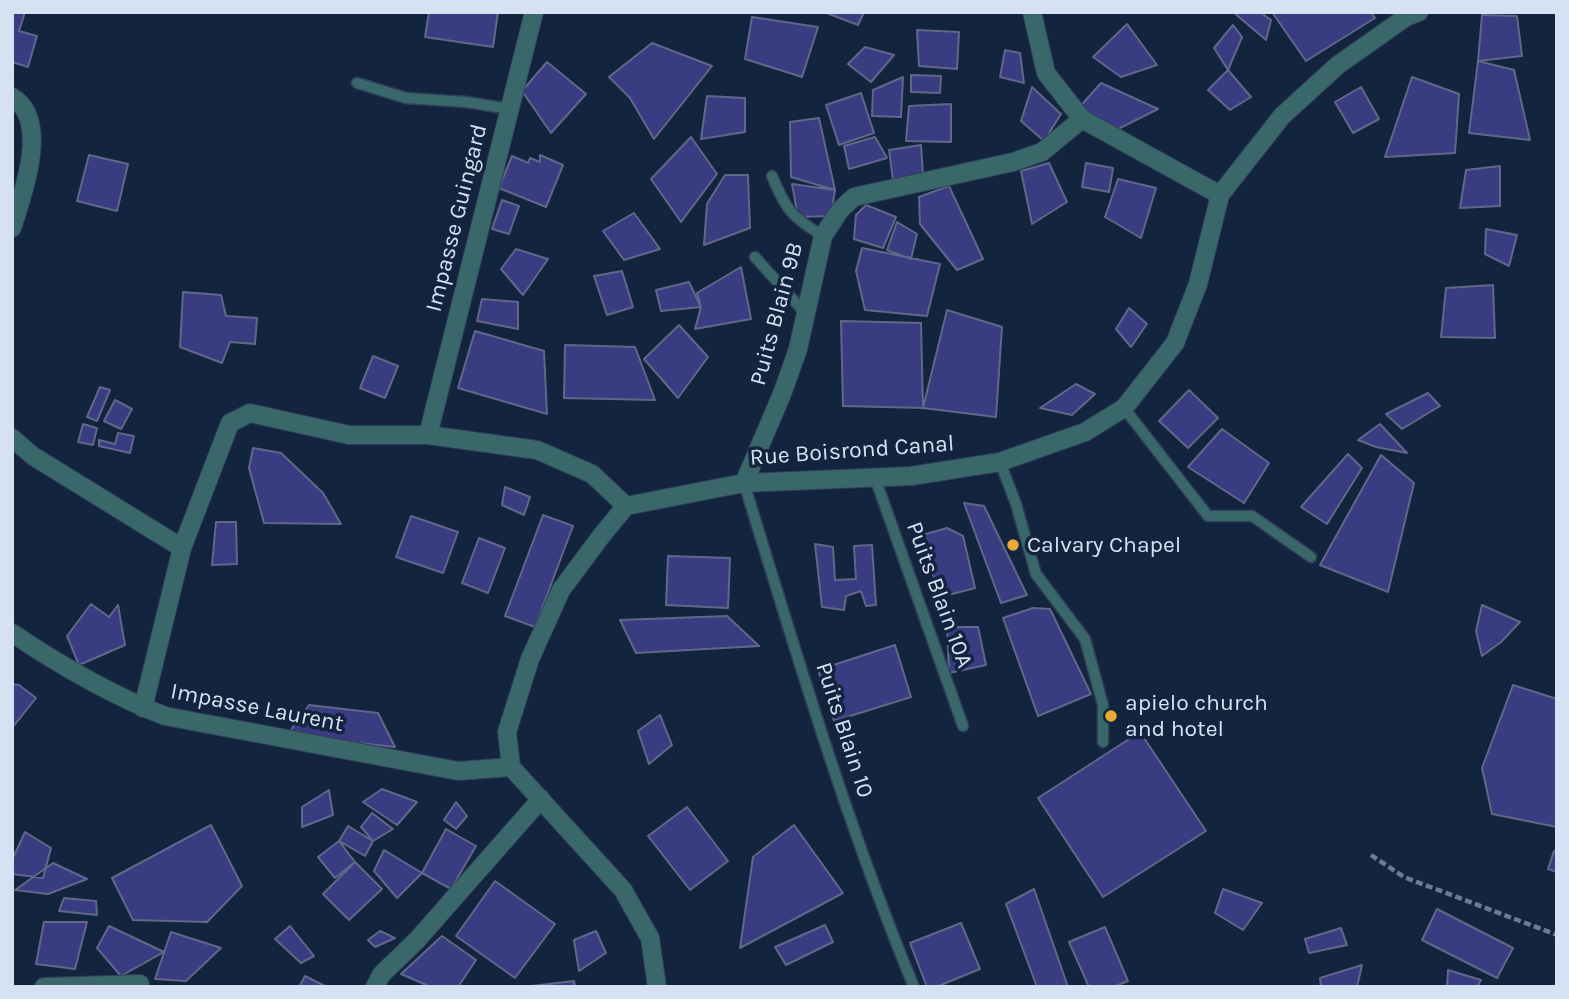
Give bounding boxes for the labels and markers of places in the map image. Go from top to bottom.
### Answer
place label: Calvary Chapel [1027,531,1181,559]
marker: Calvary Chapel [1005,537,1021,553]
place label: apielo church and hotel [1125,689,1268,743]
marker: apielo church and hotel [1103,708,1119,724]

